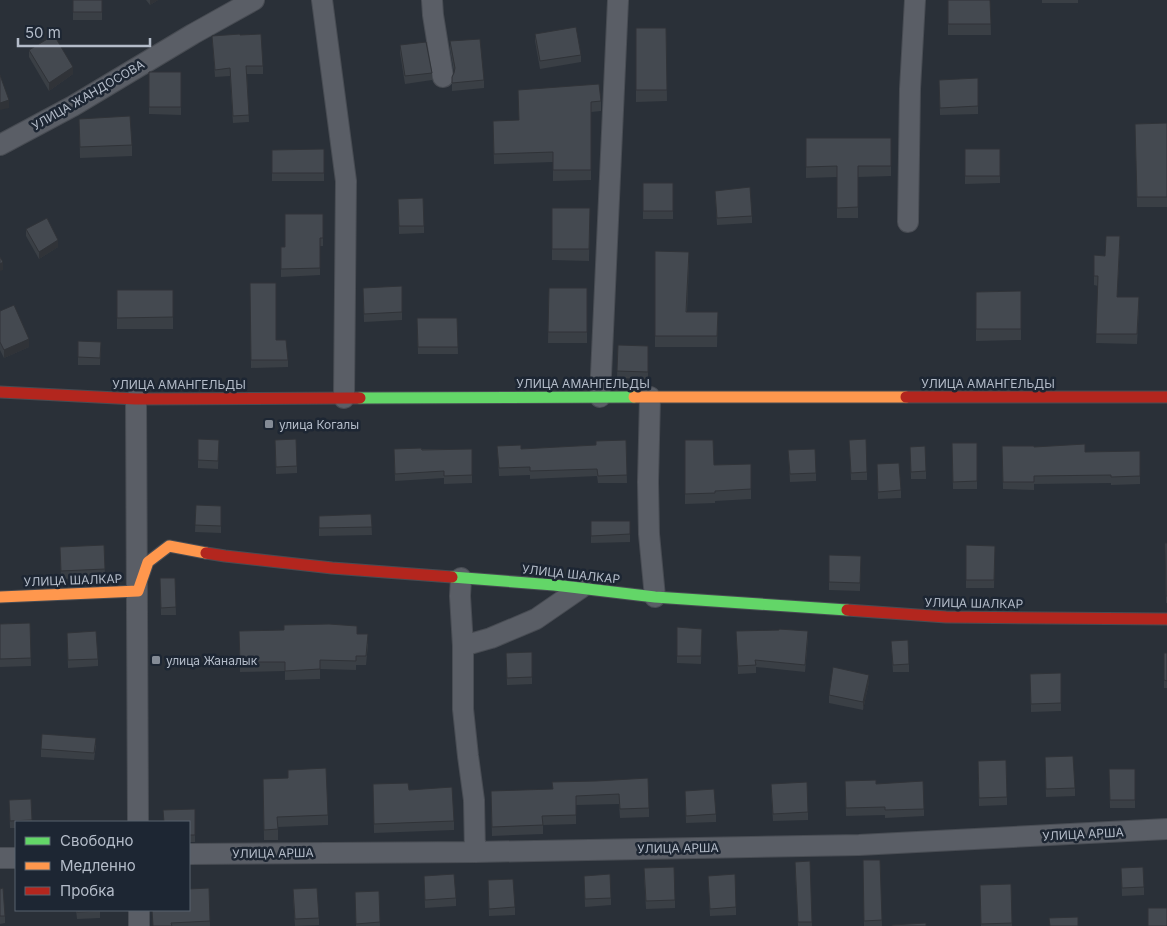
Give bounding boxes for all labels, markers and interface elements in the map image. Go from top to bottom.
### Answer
scale bar [18,15,150,47]
text: 50 m [25,23,61,42]
street label: УЛИЦА ЖАНДОСОВА [29,57,147,133]
street label: УЛИЦА АМАНГЕЛЬДЫ [516,376,650,391]
street label: УЛИЦА АМАНГЕЛЬДЫ [921,376,1055,391]
street label: УЛИЦА АМАНГЕЛЬДЫ [112,377,246,392]
place label: улица Когалы [279,417,359,432]
marker: улица Когалы [263,418,275,430]
street label: УЛИЦА ШАЛКАР [521,561,621,587]
street label: УЛИЦА ШАЛКАР [23,571,123,589]
street label: УЛИЦА ШАЛКАР [925,595,1024,611]
place label: улица Жаналык [166,653,258,668]
marker: улица Жаналык [150,654,162,666]
legend [15,821,190,911]
street label: УЛИЦА АРША [1042,824,1124,844]
text: Свободно [60,831,134,850]
street label: УЛИЦА АРША [637,840,719,856]
street label: УЛИЦА АРША [232,845,314,861]
text: Медленно [60,856,136,875]
text: Пробка [60,881,115,900]

